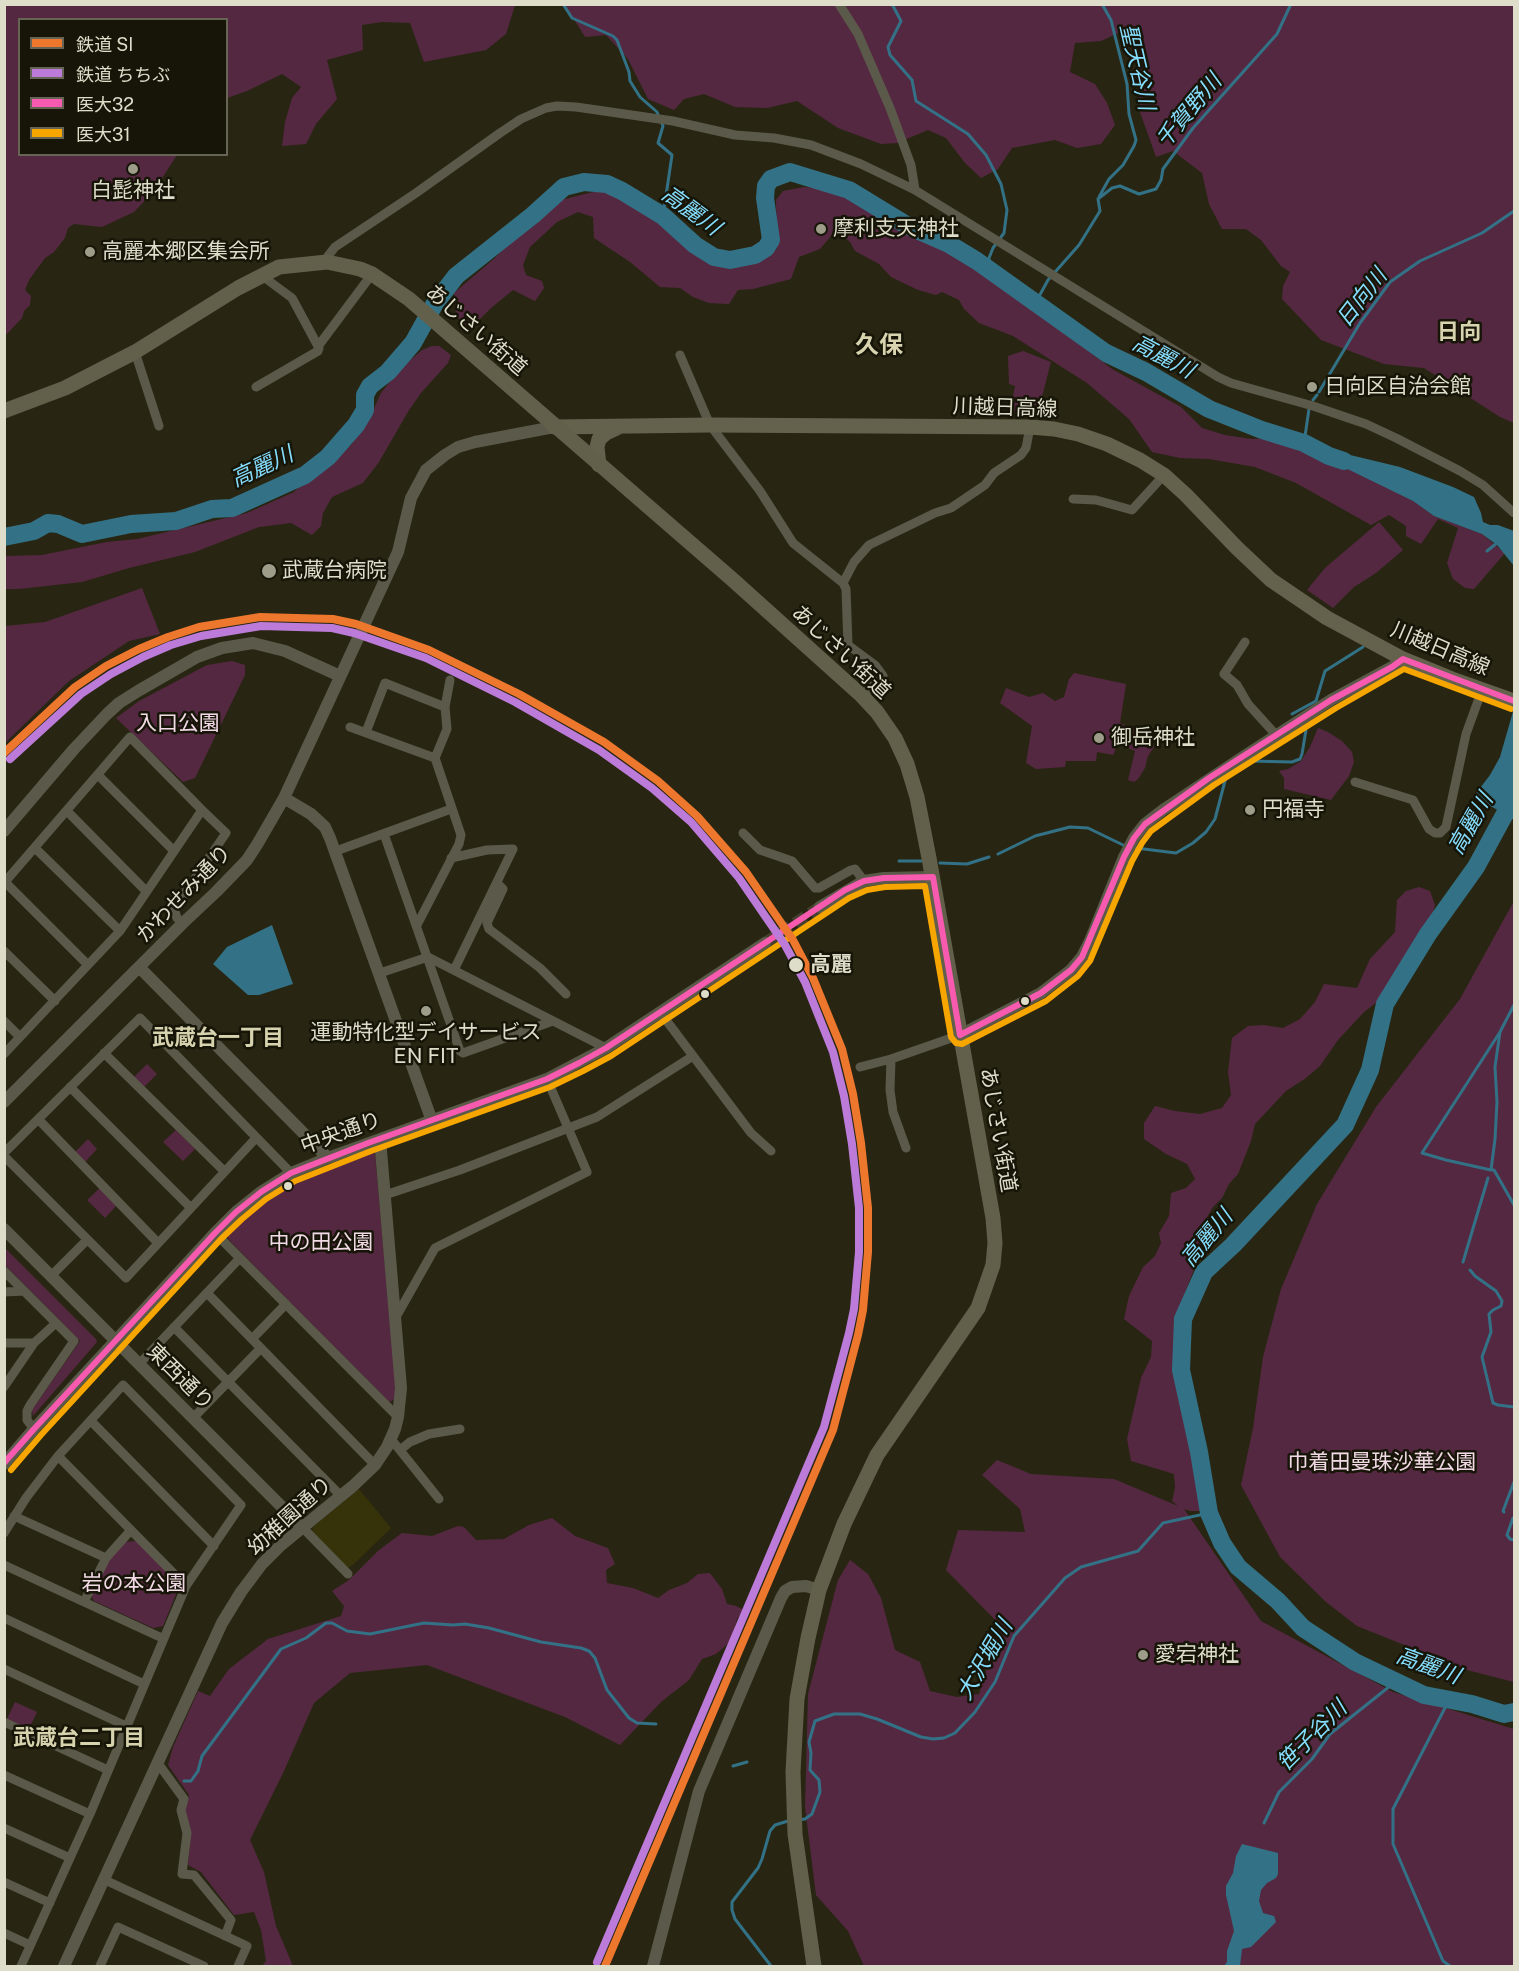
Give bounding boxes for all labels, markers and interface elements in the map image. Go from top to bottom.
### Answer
legend [18,18,228,156]
water label: 聖天谷川 [1114,21,1160,113]
text: 鉄道 SI [76,34,133,55]
text: 鉄道 ちちぶ [76,64,170,85]
water label: 千賀野川 [1151,69,1227,153]
text: 医大32 [76,94,134,115]
text: 医大31 [76,124,131,145]
marker: 白髭神社 [126,162,140,176]
place label: 白髭神社 [91,178,175,204]
water label: 高麗川 [657,181,725,241]
place label: 摩利支天神社 [833,216,959,242]
marker: 摩利支天神社 [814,222,828,236]
place label: 高麗本郷区集会所 [102,239,270,265]
marker: 高麗本郷区集会所 [83,245,97,259]
water label: 日向川 [1331,264,1393,332]
street label: あじさい街道 [420,279,532,381]
district label: 日向 [1437,319,1481,345]
water label: 高麗川 [1128,330,1198,384]
district label: 久保 [855,332,903,360]
place label: 日向区自治会館 [1324,374,1471,400]
marker: 日向区自治会館 [1305,380,1319,394]
street label: 川越日高線 [952,394,1058,422]
water label: 高麗川 [227,441,297,493]
place label: 武蔵台病院 [282,558,387,584]
marker: 武蔵台病院 [260,562,278,580]
street label: あじさい街道 [786,600,896,704]
street label: 川越日高線 [1387,617,1493,681]
park label: 入口公園 [136,711,220,737]
place label: 御岳神社 [1111,725,1195,751]
marker: 御岳神社 [1092,731,1106,745]
water label: 高麗川 [1443,789,1499,859]
place label: 円福寺 [1262,797,1325,823]
marker: 円福寺 [1243,803,1257,817]
street label: かわせみ通り [131,840,237,948]
place label: 高麗 [810,952,852,978]
marker: 高麗 [787,956,805,974]
unlabelled marker [699,988,711,1000]
unlabelled marker [1019,995,1031,1007]
marker: 運動特化型デイサービス EN FIT [419,1004,433,1018]
place label: 運動特化型デイサービス EN FIT [311,1020,541,1070]
district label: 武蔵台一丁目 [152,1025,284,1051]
street label: あじさい街道 [975,1066,1021,1194]
street label: 中央通り [297,1107,385,1159]
unlabelled marker [282,1180,294,1192]
water label: 高麗川 [1176,1204,1238,1272]
park label: 中の田公園 [269,1230,373,1256]
street label: 東西通り [141,1338,219,1416]
park label: 巾着田曼珠沙華公園 [1288,1450,1476,1476]
street label: 幼稚園通り [243,1472,337,1560]
park label: 岩の本公園 [82,1571,186,1597]
water label: 大沢堀川 [952,1615,1018,1705]
place label: 愛宕神社 [1155,1642,1239,1668]
water label: 高麗川 [1392,1642,1464,1690]
marker: 愛宕神社 [1136,1648,1150,1662]
water label: 笹子谷川 [1272,1696,1352,1776]
district label: 武蔵台二丁目 [13,1725,145,1751]

